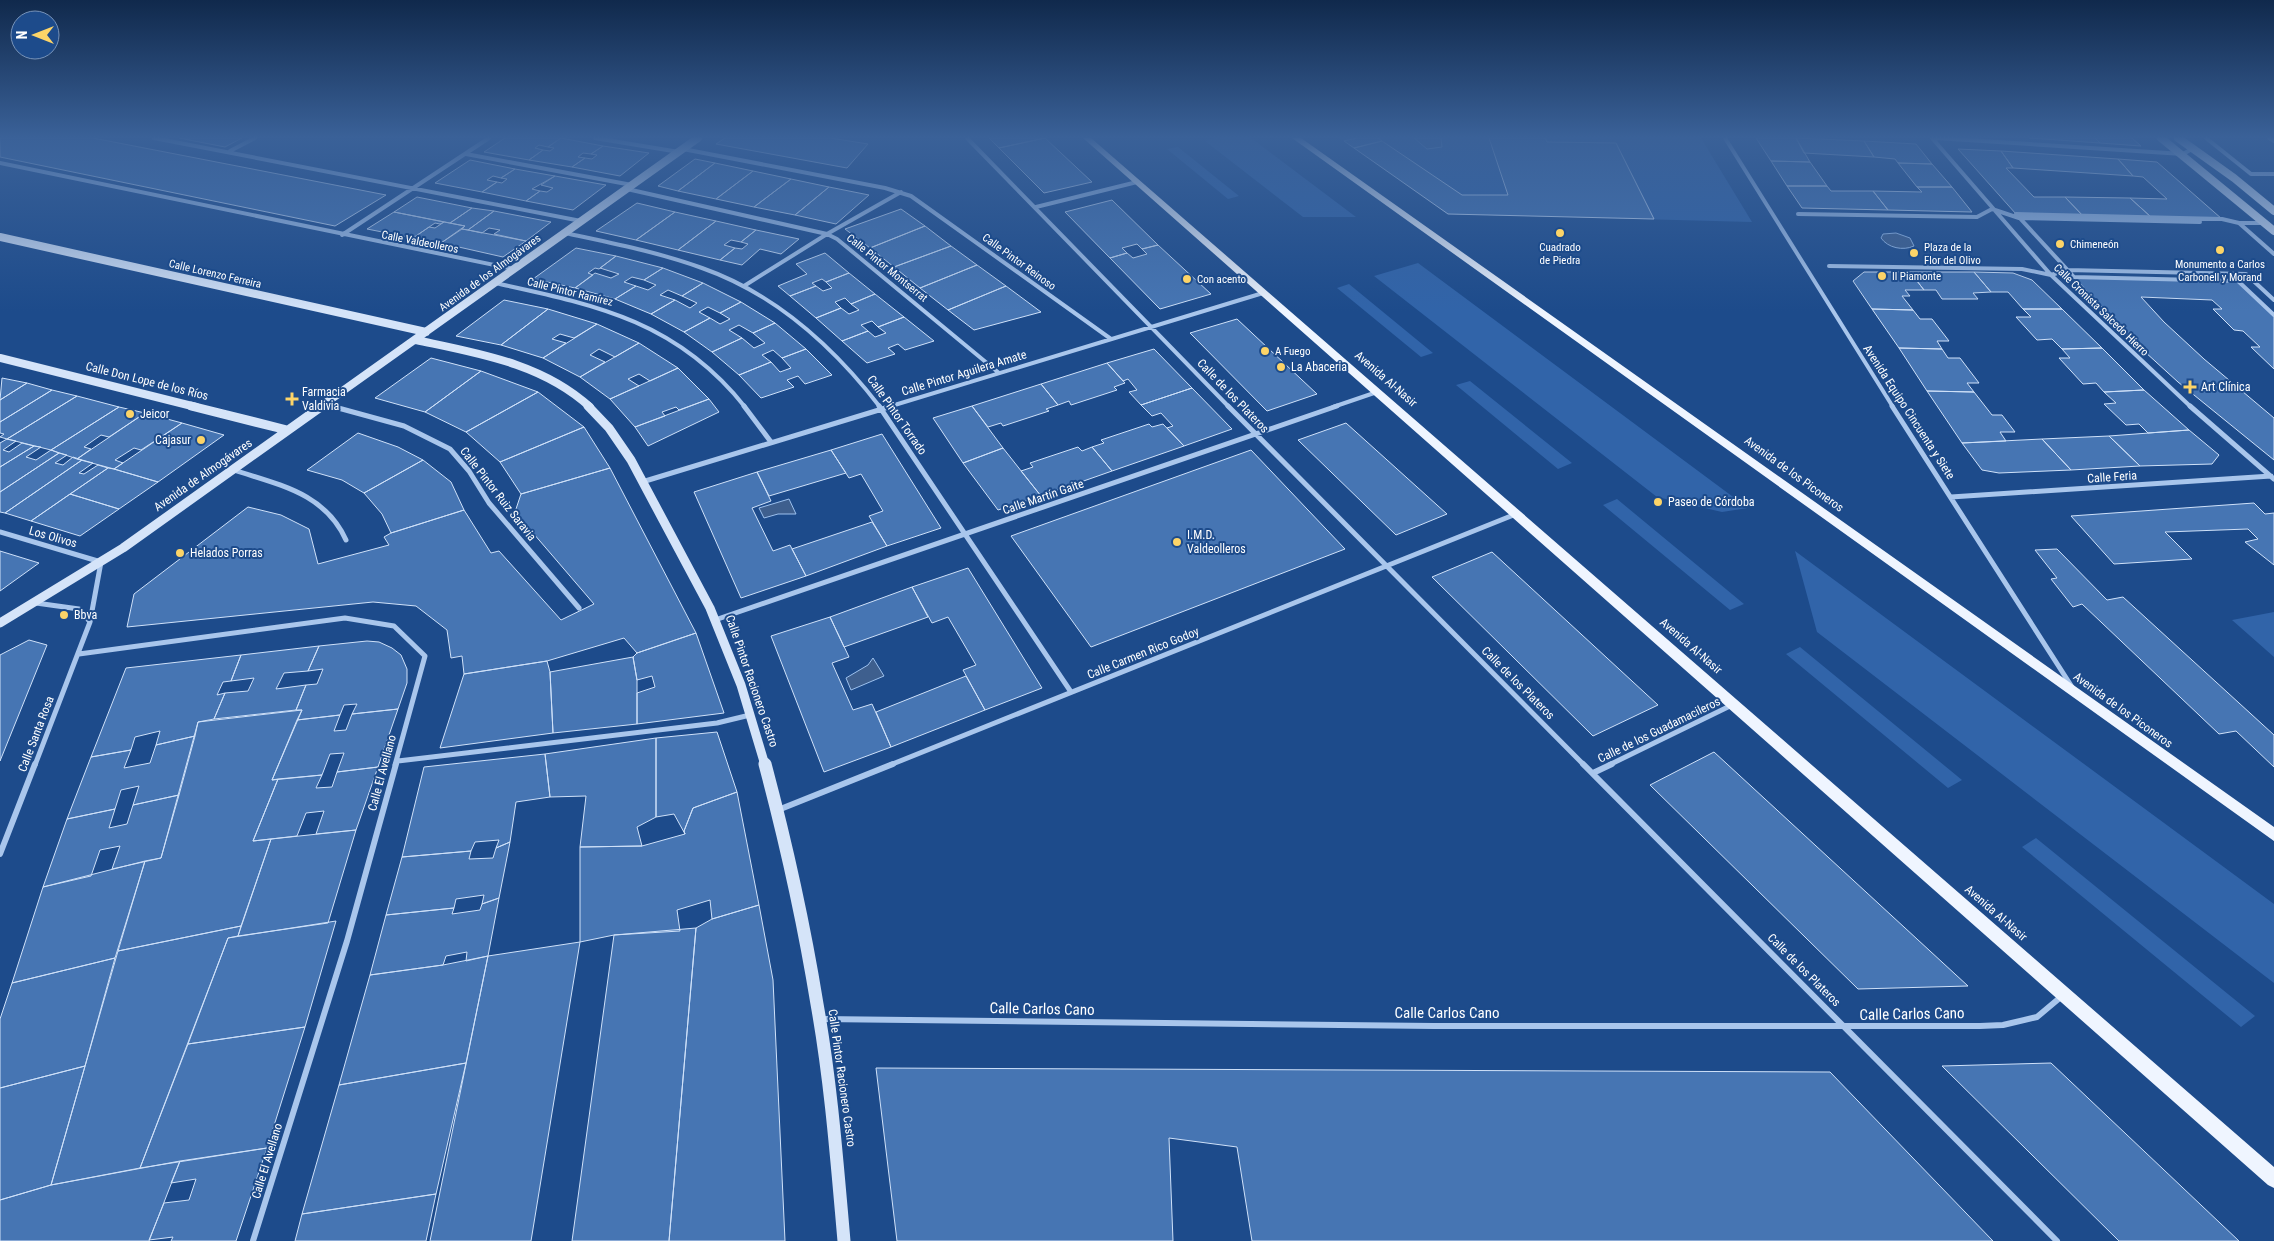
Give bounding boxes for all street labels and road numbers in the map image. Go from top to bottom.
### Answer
street label: Calle Valdeolleros [380,228,460,256]
street label: Calle Pintor Montserrat [844,231,930,305]
street label: Calle Pintor Reinoso [980,231,1059,293]
street label: Avenida de los Almogávares [437,232,543,314]
street label: Calle Lorenzo Ferreira [167,257,263,291]
street label: Calle Cronista Salcedo Hierro [2051,261,2152,359]
street label: Calle Pintor Ramírez [526,275,614,309]
street label: Avenida Equipo Cincuenta y Siete [1860,342,1958,482]
street label: Calle Pintor Aguilera Amate [900,347,1029,399]
street label: Avenida Al-Nasir [1352,348,1420,410]
street label: Calle de los Plateros [1194,356,1272,436]
street label: Calle Don Lope de los Ríos [84,359,210,403]
street label: Calle Pintor Torrado [864,373,930,457]
street label: Avenida de los Piconeros [1742,433,1846,515]
street label: Avenida de Almogávares [151,436,255,514]
street label: Calle Pintor Ruiz Saravia [457,444,539,544]
street label: Calle Feria [2087,468,2138,486]
street label: Calle Martín Gaite [1001,476,1086,517]
street label: Los Olivos [27,523,79,551]
street label: Calle Pintor Racionero Castro [723,613,781,749]
street label: Avenida Al-Nasir [1657,615,1725,677]
street label: Calle Carmen Rico Godoy [1085,624,1201,682]
street label: Calle de los Plateros [1479,644,1557,722]
street label: Avenida de los Piconeros [2071,669,2175,751]
street label: Calle Santa Rosa [15,694,57,774]
street label: Calle de los Guadamacileros [1595,694,1723,766]
street label: Calle El Avellano [365,733,399,813]
street label: Avenida Al-Nasir [1962,882,2030,944]
street label: Calle de los Plateros [1765,931,1843,1009]
street label: Calle Carlos Cano [989,999,1095,1019]
street label: Calle Carlos Cano [1394,1004,1500,1022]
street label: Calle Carlos Cano [1859,1004,1965,1024]
street label: Calle Pintor Racionero Castro [825,1008,859,1148]
street label: Calle El Avellano [249,1122,285,1200]

